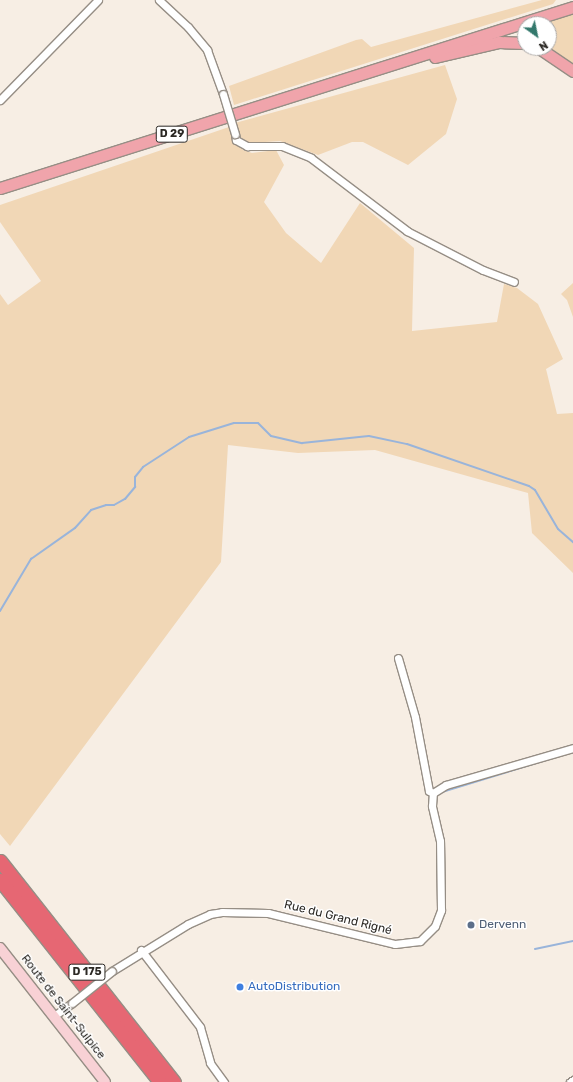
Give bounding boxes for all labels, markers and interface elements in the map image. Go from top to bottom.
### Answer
north arrow [517,16,557,56]
text: N [536,38,550,53]
road number: D 29 [155,125,189,143]
street label: Rue du Grand Rigné [283,898,393,938]
place label: Dervenn [479,918,526,932]
marker: Dervenn [466,920,476,930]
street label: Route de Saint-Sulpice [18,952,108,1062]
road number: D 175 [68,963,106,981]
place label: AutoDistribution [248,980,340,994]
marker: AutoDistribution [235,982,245,992]

